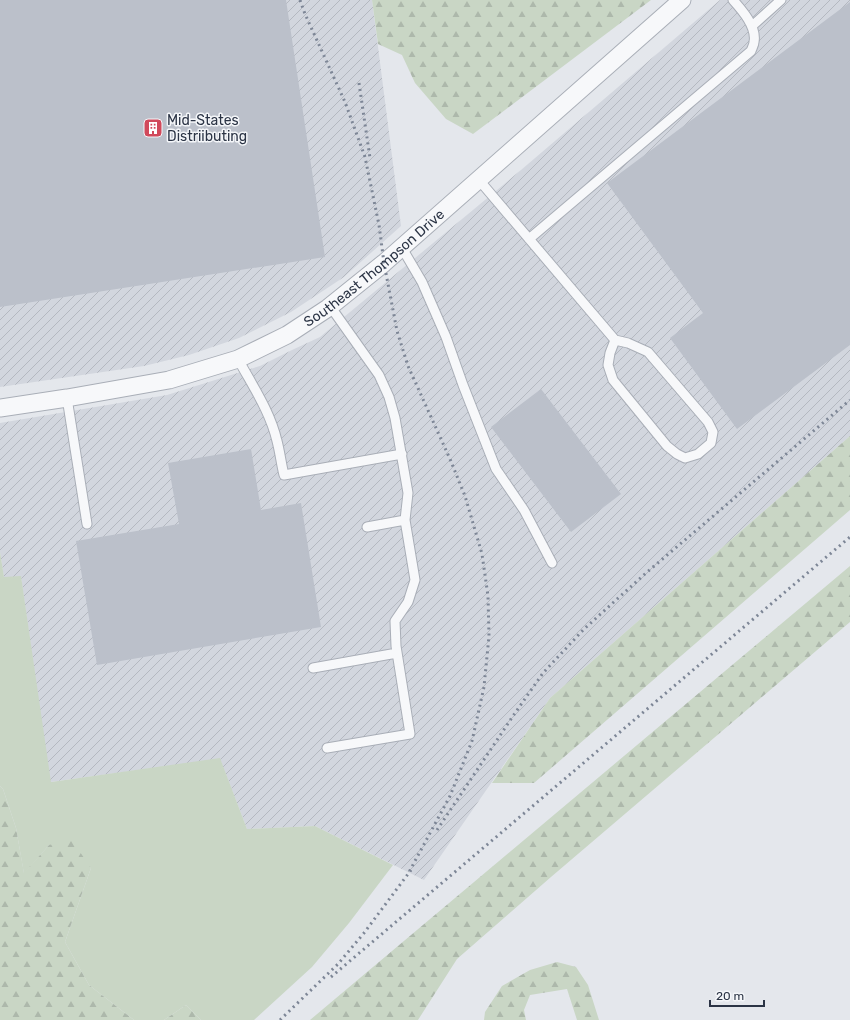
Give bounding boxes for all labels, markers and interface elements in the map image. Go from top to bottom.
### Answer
place label: Mid-States Distriibuting [167,112,247,145]
building icon: Mid-States Distriibuting [142,117,164,139]
street label: Southeast Thompson Drive [300,205,448,330]
scale bar [710,982,764,1008]
text: 20 m [716,989,744,1003]

